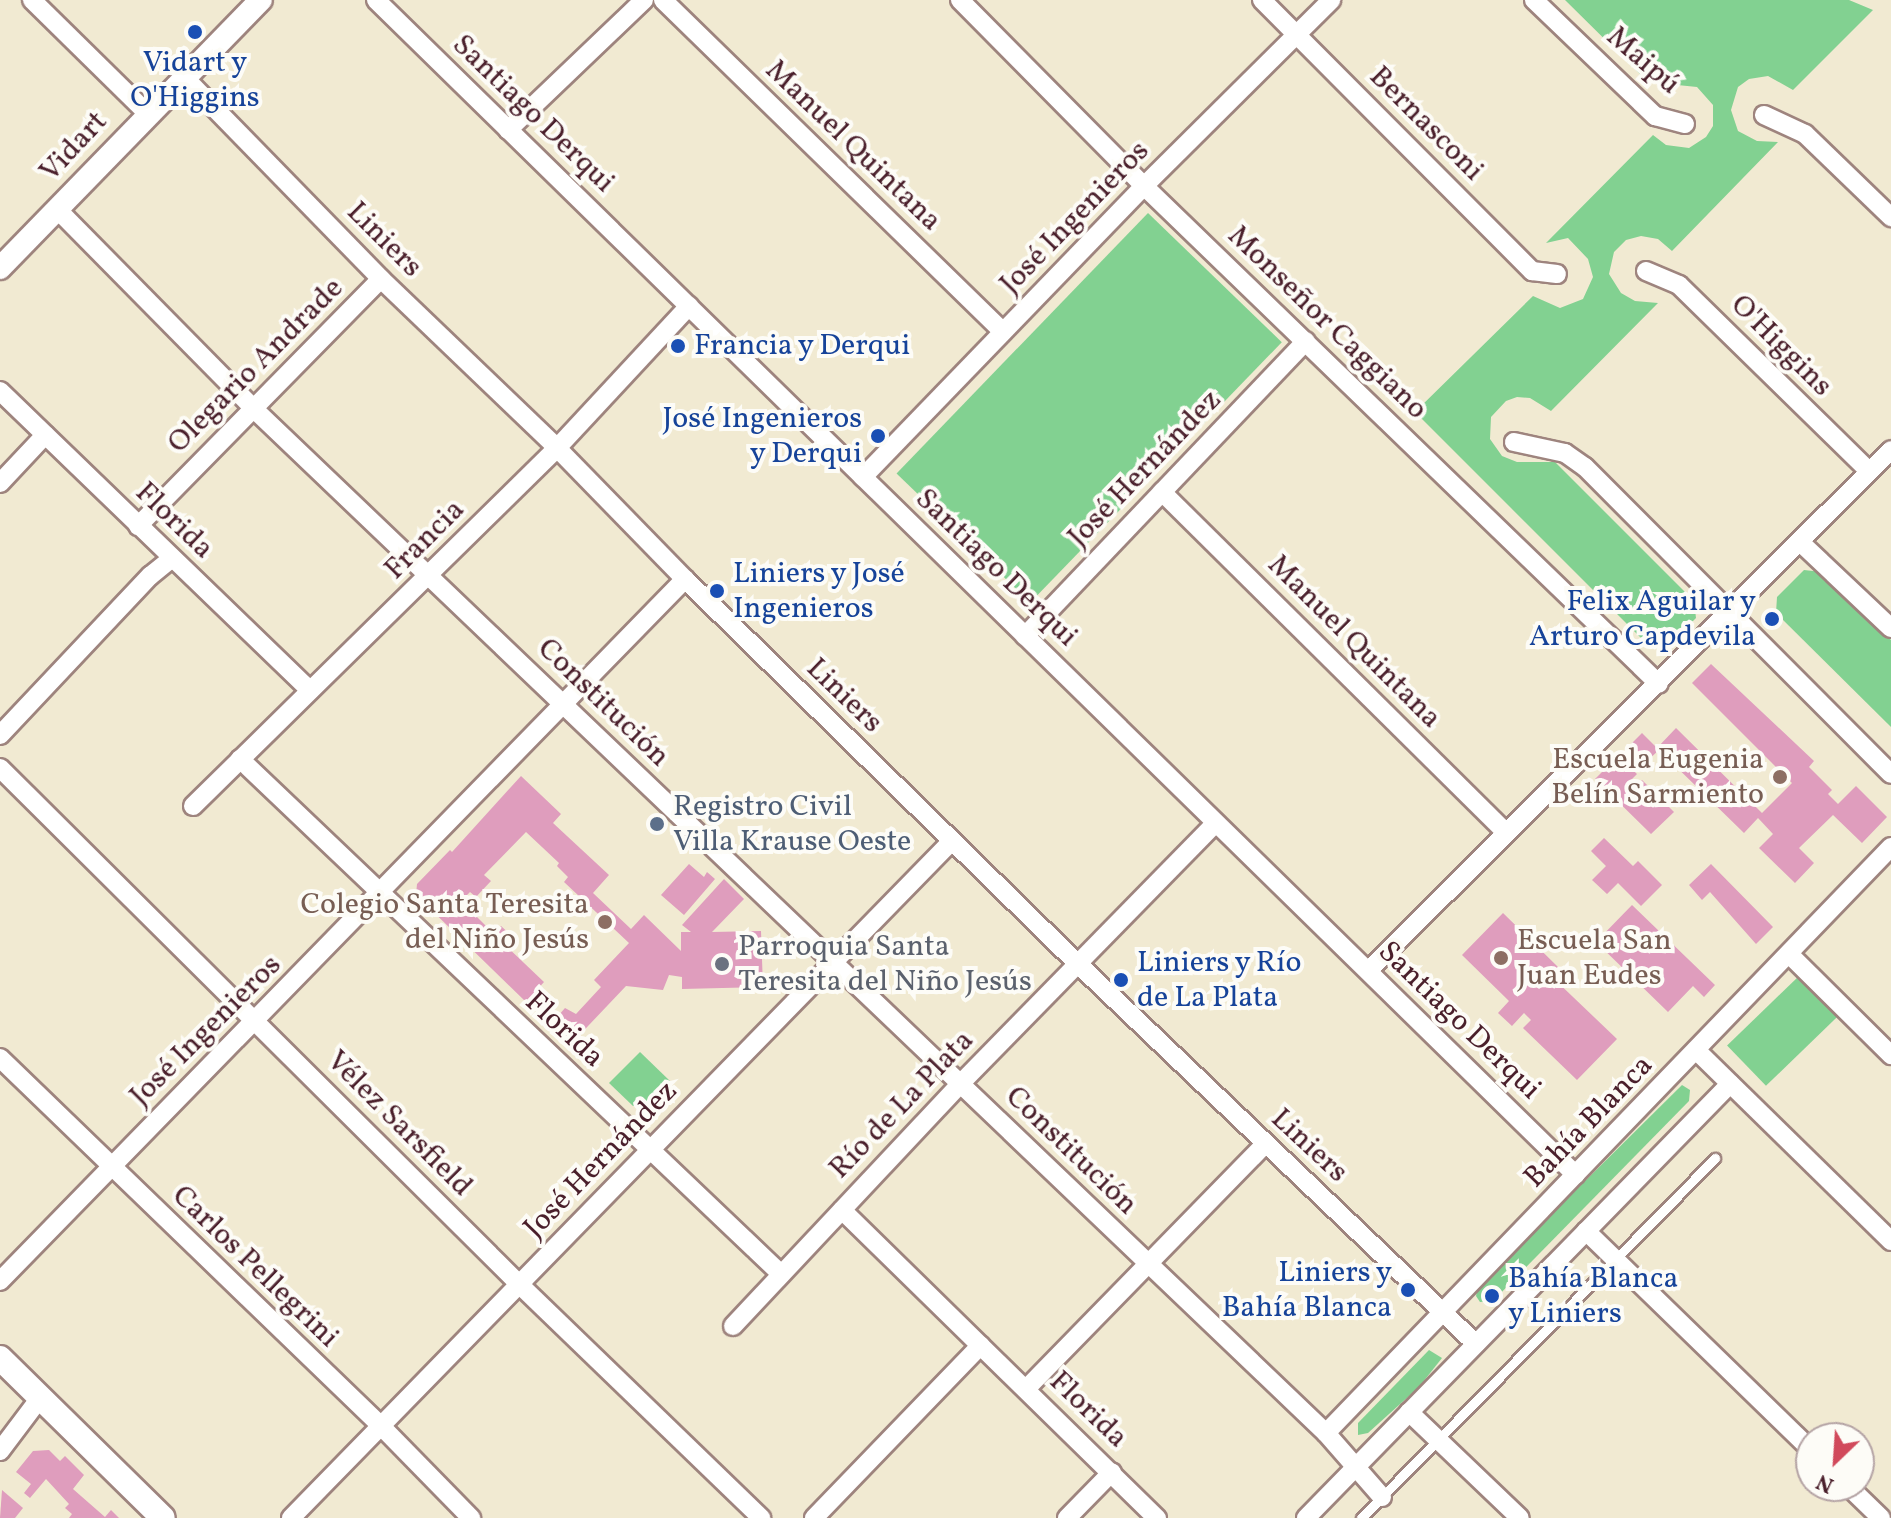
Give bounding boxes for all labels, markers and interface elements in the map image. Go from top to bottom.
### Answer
street label: Maipú [1599,19,1687,103]
marker: Vidart y O'Higgins [186,23,204,41]
street label: Santiago Derqui [444,27,622,201]
place label: Vidart y O'Higgins [130,45,260,116]
street label: Manuel Quintana [757,53,949,239]
street label: Bernasconi [1361,59,1491,189]
street label: Vidart [33,104,115,190]
street label: José Ingenieros [993,134,1157,302]
street label: Liniers [339,195,429,285]
street label: Monseñor Caggiano [1220,218,1434,428]
street label: Olegario Andrade [161,271,351,461]
street label: O'Higgins [1723,288,1839,404]
place label: Francia y Derqui [694,328,912,364]
marker: Francia y Derqui [669,337,687,355]
street label: José Hernández [1061,383,1229,555]
place label: José Ingenieros y Derqui [663,401,862,472]
marker: José Ingenieros y Derqui [869,427,887,445]
street label: Florida [127,475,221,567]
street label: Santiago Derqui [907,481,1085,655]
street label: Francia [377,492,473,588]
street label: Manuel Quintana [1260,548,1448,736]
place label: Liniers y José Ingenieros [733,556,907,626]
marker: Liniers y José Ingenieros [708,582,726,600]
place label: Felix Aguilar y Arturo Capdevila [1529,584,1756,654]
marker: Felix Aguilar y Arturo Capdevila [1763,610,1781,628]
street label: Constitución [529,631,677,775]
street label: Liniers [798,651,890,741]
place label: Escuela Eugenia Belín Sarmiento [1551,742,1764,812]
marker: Escuela Eugenia Belín Sarmiento [1771,768,1789,786]
place label: Registro Civil Villa Krause Oeste [673,789,911,860]
marker: Registro Civil Villa Krause Oeste [648,815,666,833]
place label: Colegio Santa Teresita del Niño Jesús [300,887,589,958]
marker: Colegio Santa Teresita del Niño Jesús [596,913,614,931]
place label: Escuela San Juan Eudes [1517,923,1672,994]
place label: Parroquia Santa Teresita del Niño Jesús [738,929,1032,1000]
street label: Santiago Derqui [1370,934,1548,1108]
place label: Liniers y Río de La Plata [1137,945,1303,1016]
street label: José Ingenieros [123,948,289,1114]
marker: Escuela San Juan Eudes [1492,949,1510,967]
marker: Parroquia Santa Teresita del Niño Jesús [713,955,731,973]
marker: Liniers y Río de La Plata [1112,971,1130,989]
street label: Florida [517,984,611,1076]
street label: Río de La Plata [822,1023,982,1187]
street label: Vélez Sarsfield [318,1043,480,1205]
street label: Bahía Blanca [1517,1048,1661,1196]
street label: José Hernández [517,1074,685,1246]
street label: Constitución [997,1079,1145,1223]
street label: Liniers [1263,1101,1355,1191]
street label: Carlos Pellegrini [164,1178,346,1356]
place label: Liniers y Bahía Blanca [1222,1255,1392,1326]
place label: Bahía Blanca y Liniers [1508,1261,1678,1332]
marker: Liniers y Bahía Blanca [1399,1281,1417,1299]
marker: Bahía Blanca y Liniers [1483,1287,1501,1305]
street label: Florida [1041,1364,1135,1456]
north arrow [1795,1422,1875,1502]
text: N [1812,1465,1839,1500]

